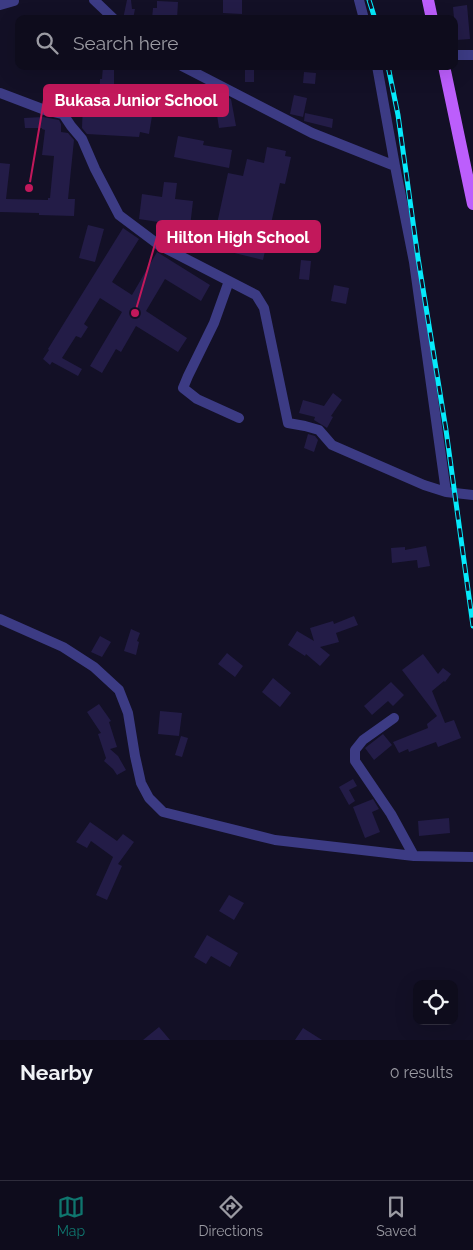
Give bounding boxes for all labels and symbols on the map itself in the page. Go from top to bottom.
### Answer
callout: Bukasa Junior School [44,85,228,116]
text: Bukasa Junior School [55,91,218,110]
callout: Hilton High School [157,221,320,252]
text: Hilton High School [167,228,310,247]

